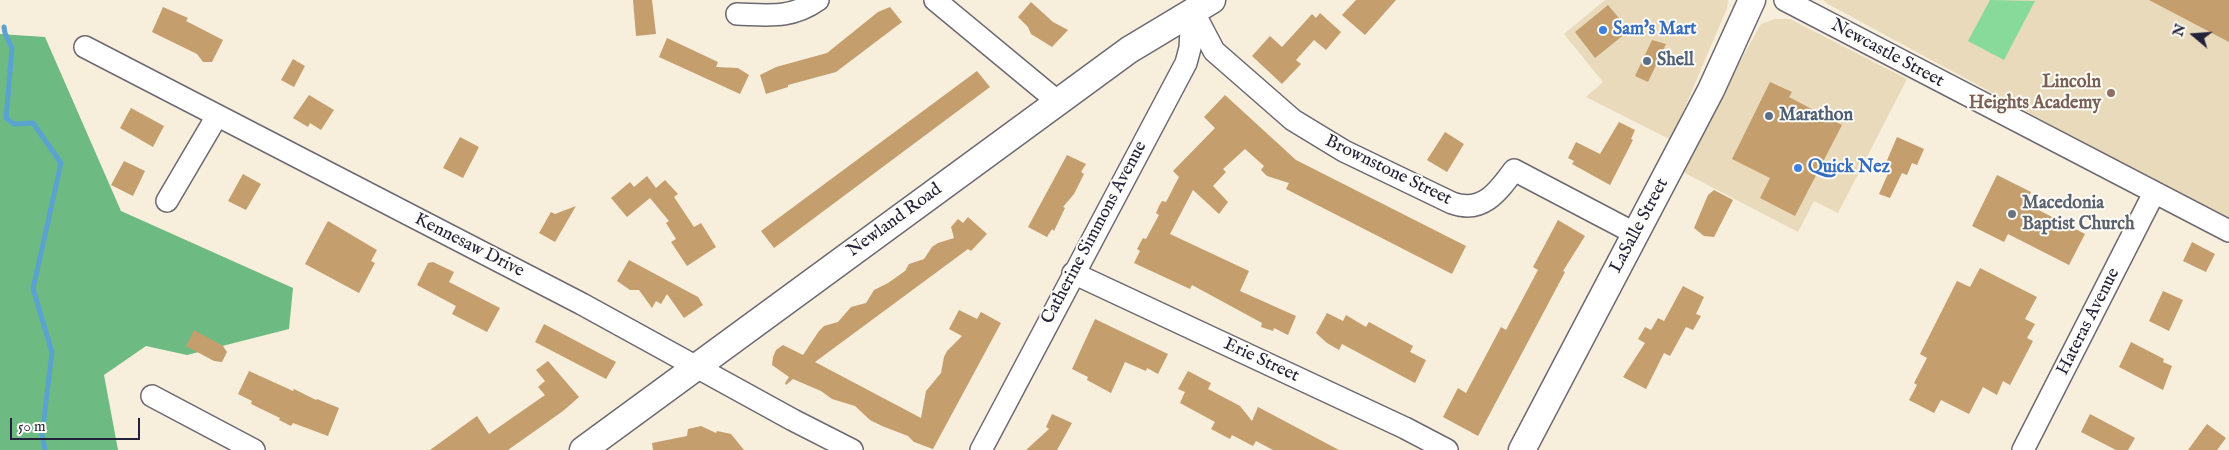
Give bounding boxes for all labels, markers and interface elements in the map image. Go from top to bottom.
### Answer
north arrow [2169,10,2219,60]
street label: Newcastle Street [1827,15,1947,93]
place label: Sam's Mart [1613,19,1696,41]
text: N [2169,22,2190,39]
marker: Sam's Mart [1597,24,1609,36]
place label: Shell [1657,50,1694,72]
marker: Shell [1641,55,1653,67]
place label: Lincoln Heights Academy [1969,72,2101,115]
marker: Lincoln Heights Academy [2105,87,2117,99]
place label: Marathon [1779,105,1853,127]
marker: Marathon [1763,110,1775,122]
street label: Brownstone Street [1321,131,1455,211]
street label: Catherine Simmons Avenue [1038,138,1152,328]
place label: Quick Nez [1808,157,1890,179]
marker: Quick Nez [1792,162,1804,174]
street label: LaSalle Street [1606,175,1674,277]
street label: Newland Road [844,179,946,263]
place label: Macedonia Baptist Church [2022,193,2134,235]
marker: Macedonia Baptist Church [2006,208,2018,220]
street label: Kennesaw Drive [411,209,527,283]
street label: Hateras Avenue [2053,265,2125,379]
street label: Erie Street [1220,334,1302,388]
scale bar [12,408,142,440]
text: 50 m [18,417,46,436]

